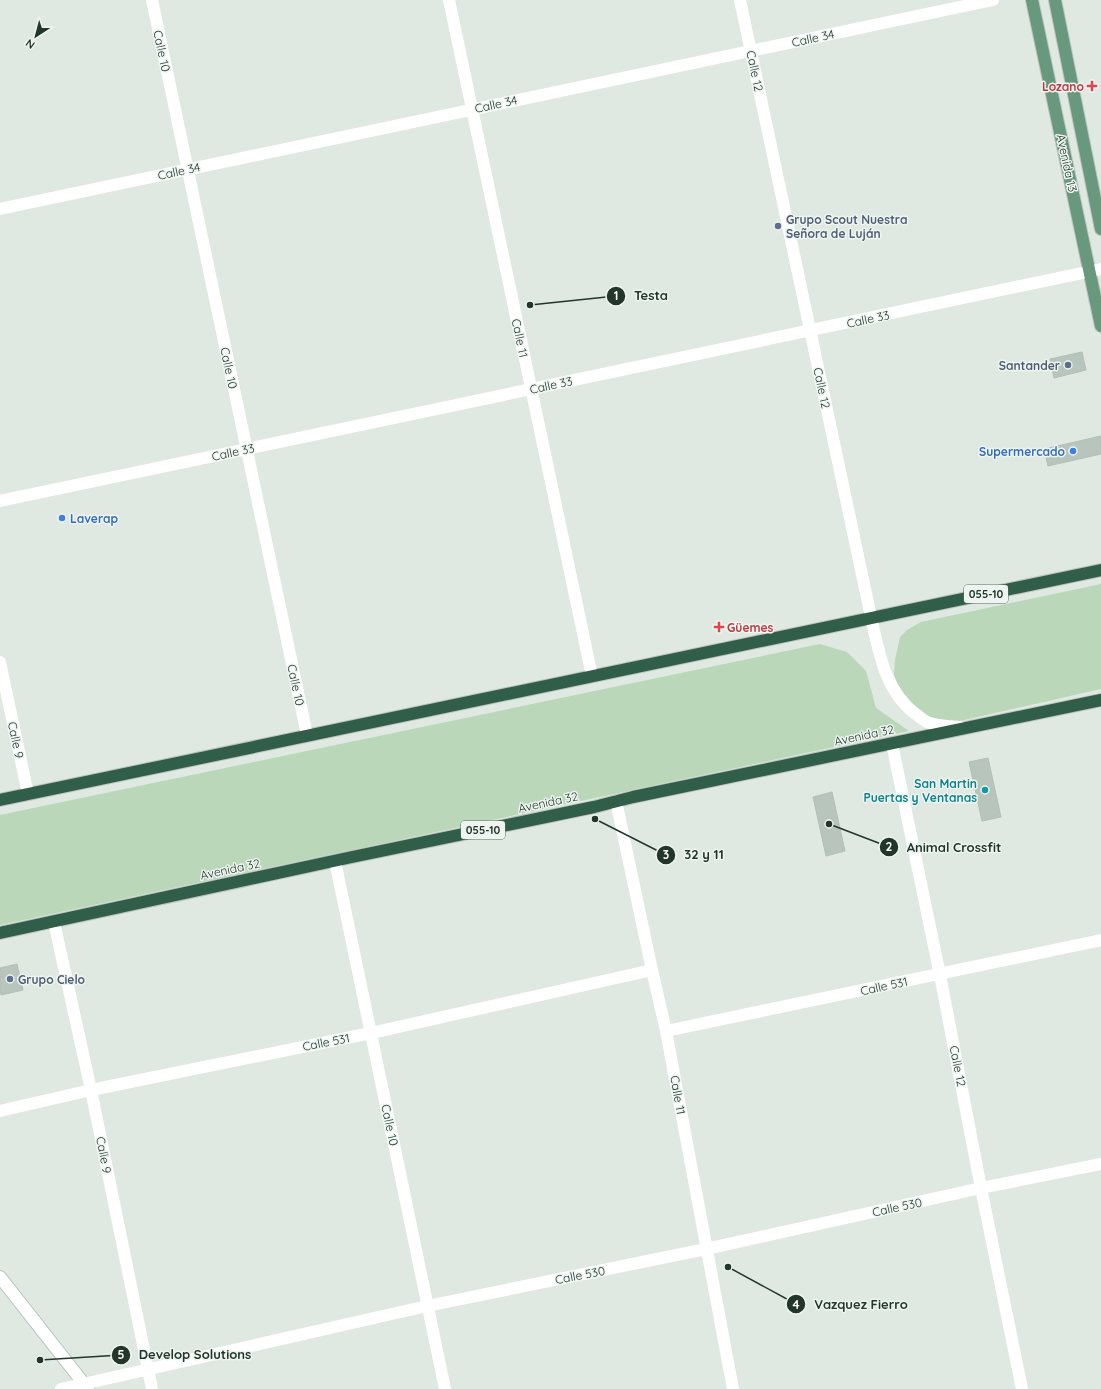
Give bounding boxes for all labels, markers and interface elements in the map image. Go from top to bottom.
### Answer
north arrow [16,16,56,56]
street label: Calle 34 [790,26,836,50]
street label: Calle 10 [150,29,174,73]
text: N [23,36,38,52]
street label: Calle 12 [743,49,767,93]
place label: Lozano [1042,79,1084,94]
marker: Lozano [1087,81,1097,91]
street label: Calle 34 [473,92,519,116]
street label: Avenida 13 [1054,133,1080,193]
street label: Calle 34 [156,159,202,183]
place label: Grupo Scout Nuestra Señora de Luján [786,212,907,241]
marker: Grupo Scout Nuestra Señora de Luján [773,221,783,231]
callout: Testa [606,283,676,308]
text: Testa [634,287,668,303]
text: 1 [614,288,618,303]
street label: Calle 33 [845,307,891,331]
street label: Calle 11 [509,317,531,359]
street label: Calle 10 [217,346,241,390]
place label: Santander [999,358,1060,373]
marker: Santander [1063,360,1073,370]
street label: Calle 12 [810,366,834,410]
street label: Calle 33 [528,373,574,397]
street label: Calle 33 [210,440,256,464]
place label: Supermercado [979,444,1066,459]
marker: Supermercado [1068,446,1078,456]
place label: Laverap [70,511,119,526]
marker: Laverap [57,513,67,523]
road number: 055-10 [964,585,1008,603]
place label: Güemes [727,620,774,635]
marker: Güemes [714,622,724,632]
street label: Calle 10 [284,663,308,707]
street label: Calle 9 [5,720,27,760]
street label: Avenida 32 [833,721,896,749]
place label: San Martin Puertas y Ventanas [863,776,977,805]
marker: San Martin Puertas y Ventanas [980,785,990,795]
street label: Avenida 32 [517,788,580,816]
road number: 055-10 [461,821,505,839]
callout: Animal Crossfit [879,835,1010,860]
text: 2 [886,839,893,854]
text: Animal Crossfit [907,839,1001,855]
callout: 32 y 11 [656,842,732,867]
text: 32 y 11 [684,846,724,862]
text: 3 [663,847,669,862]
street label: Avenida 32 [199,855,262,883]
place label: Grupo Cielo [18,972,86,987]
marker: Grupo Cielo [5,974,15,984]
street label: Calle 531 [859,974,909,998]
street label: Calle 531 [301,1030,351,1054]
street label: Calle 12 [947,1044,969,1088]
street label: Calle 11 [667,1074,689,1116]
street label: Calle 10 [378,1103,402,1147]
street label: Calle 9 [93,1135,115,1175]
street label: Calle 530 [871,1194,923,1220]
street label: Calle 530 [554,1263,606,1287]
callout: Vazquez Fierro [786,1292,916,1317]
text: Vazquez Fierro [814,1296,908,1312]
text: 4 [792,1297,800,1312]
callout: Develop Solutions [111,1342,259,1367]
text: Develop Solutions [139,1346,251,1362]
text: 5 [118,1347,125,1362]

